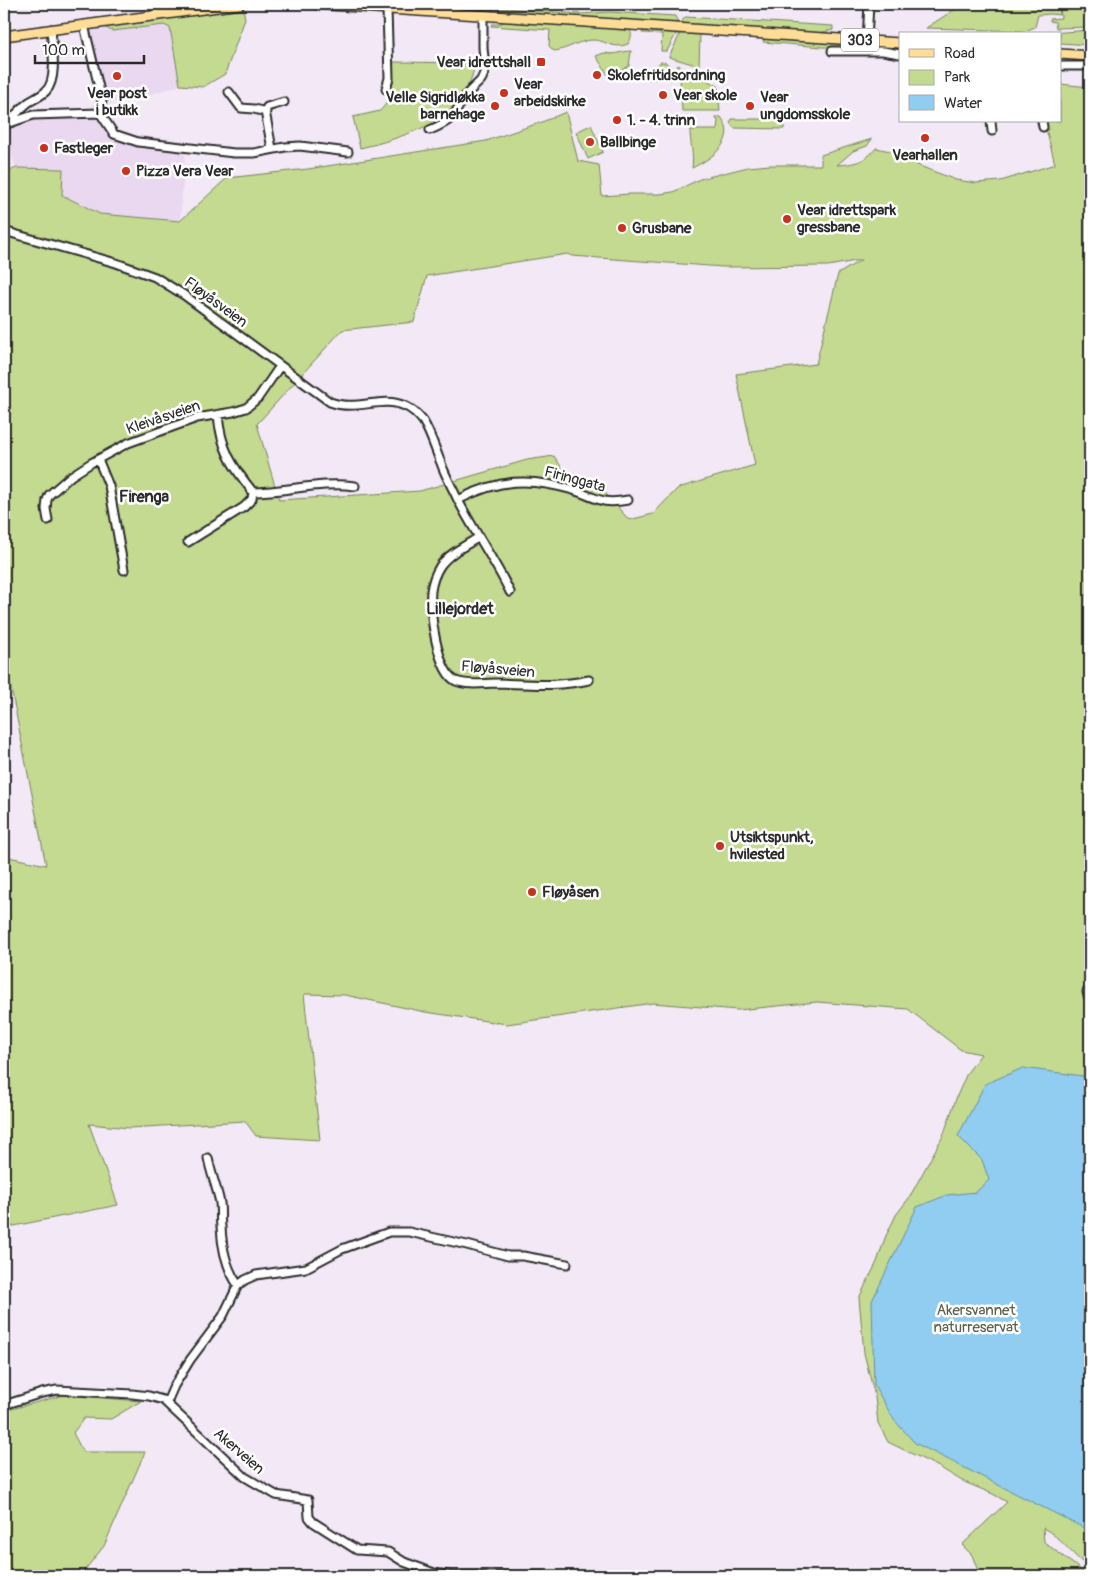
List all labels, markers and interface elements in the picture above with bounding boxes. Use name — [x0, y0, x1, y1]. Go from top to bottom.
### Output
road number: 303 — [841, 28, 879, 52]
scale bar — [35, 32, 144, 64]
legend — [899, 32, 1062, 122]
text: 100 m — [42, 41, 85, 60]
text: Road — [944, 44, 975, 63]
place label: Vear idrettshall — [437, 53, 531, 72]
marker: Vear idrettshall — [535, 56, 547, 68]
place label: Skolefritidsordning — [607, 66, 726, 85]
text: Park — [944, 68, 971, 87]
marker: Skolefritidsordning — [591, 69, 603, 81]
marker: Vear post i butikk — [111, 70, 123, 82]
place label: Vear arbeidskirke — [514, 75, 586, 111]
place label: Vear post i butikk — [87, 84, 148, 120]
place label: Vear skole — [673, 86, 738, 105]
marker: Vear arbeidskirke — [498, 87, 510, 99]
place label: Velle Sigridløkka barnehage — [385, 88, 486, 124]
place label: Vear ungdomsskole — [760, 88, 851, 124]
marker: Vear skole — [657, 89, 669, 101]
text: Water — [944, 94, 983, 113]
marker: Velle Sigridløkka barnehage — [489, 100, 501, 112]
marker: Vear ungdomsskole — [744, 100, 756, 112]
place label: 1. - 4. trinn — [627, 111, 696, 130]
marker: 1. - 4. trinn — [611, 114, 623, 126]
marker: Vearhallen — [919, 132, 931, 144]
place label: Ballbinge — [600, 133, 657, 152]
marker: Ballbinge — [584, 136, 596, 148]
place label: Fastleger — [54, 139, 114, 158]
marker: Fastleger — [38, 142, 50, 154]
place label: Vearhallen — [892, 146, 958, 165]
place label: Pizza Vera Vear — [136, 162, 234, 181]
marker: Pizza Vera Vear — [120, 165, 132, 177]
place label: Vear idrettspark gressbane — [797, 201, 897, 237]
marker: Vear idrettspark gressbane — [781, 213, 793, 225]
place label: Grusbane — [632, 219, 692, 238]
marker: Grusbane — [616, 222, 628, 234]
street label: Fløyåsveien — [180, 273, 251, 332]
street label: Kleivåsveien — [124, 396, 203, 439]
street label: Firinggata — [542, 462, 608, 497]
district label: Firenga — [119, 487, 170, 507]
district label: Lillejordet — [426, 599, 494, 619]
street label: Fløyåsveien — [460, 657, 536, 682]
place label: Utsiktspunkt, hvilested — [730, 828, 814, 864]
marker: Utsiktspunkt, hvilested — [714, 840, 726, 852]
place label: Fløyåsen — [542, 883, 600, 902]
marker: Fløyåsen — [526, 886, 538, 898]
park label: Akersvannet naturreservat — [933, 1301, 1020, 1337]
street label: Akerveien — [209, 1424, 268, 1479]

